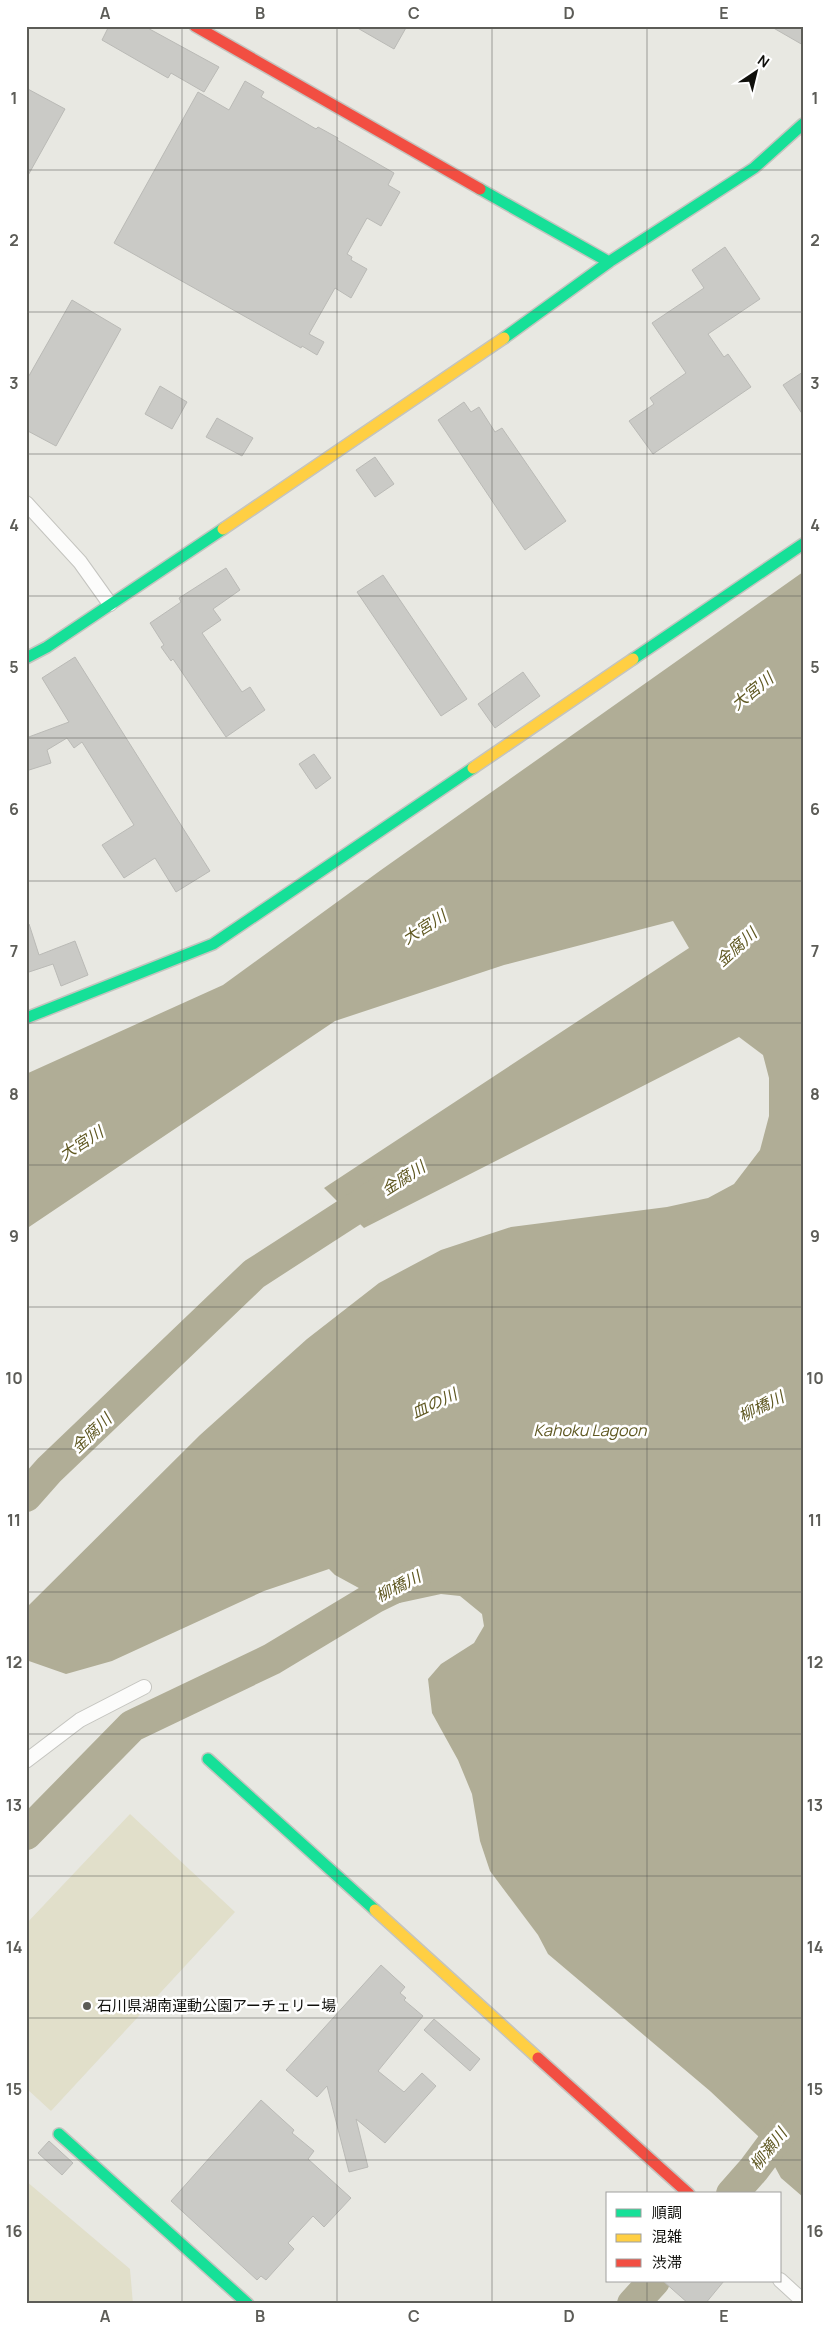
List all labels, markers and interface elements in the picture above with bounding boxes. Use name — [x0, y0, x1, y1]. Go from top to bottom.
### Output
text: A — [100, 2, 111, 24]
text: B — [255, 2, 265, 24]
text: C — [408, 2, 420, 24]
text: D — [563, 2, 575, 24]
text: E — [719, 2, 729, 24]
north arrow — [732, 48, 782, 98]
text: N — [754, 50, 773, 72]
text: 1 — [10, 87, 18, 109]
text: 1 — [811, 87, 819, 109]
text: 2 — [9, 229, 19, 251]
text: 2 — [810, 229, 820, 251]
text: 3 — [9, 372, 19, 394]
text: 3 — [810, 372, 820, 394]
text: 4 — [9, 514, 19, 536]
text: 4 — [810, 514, 820, 536]
text: 5 — [9, 656, 19, 678]
text: 5 — [810, 656, 820, 678]
water label: 大宮川 — [726, 666, 779, 715]
text: 6 — [9, 798, 19, 820]
text: 6 — [810, 798, 820, 820]
water label: 大宮川 — [398, 904, 452, 949]
water label: 金腐川 — [711, 921, 763, 971]
text: 7 — [10, 940, 18, 962]
text: 7 — [811, 940, 819, 962]
text: 8 — [9, 1083, 19, 1105]
text: 8 — [810, 1083, 820, 1105]
water label: 大宮川 — [55, 1120, 109, 1165]
water label: 金腐川 — [377, 1155, 431, 1200]
text: 9 — [9, 1225, 19, 1247]
text: 9 — [810, 1225, 820, 1247]
text: 10 — [5, 1367, 23, 1389]
text: 10 — [806, 1367, 824, 1389]
water label: 血の川 — [408, 1382, 462, 1423]
water label: 柳橋川 — [735, 1385, 789, 1426]
water label: 金腐川 — [66, 1407, 117, 1458]
water label: Kahoku Lagoon — [534, 1419, 647, 1441]
text: 11 — [7, 1509, 21, 1531]
text: 11 — [808, 1509, 822, 1531]
water label: 柳橋川 — [372, 1564, 426, 1607]
text: 12 — [6, 1651, 22, 1673]
text: 12 — [807, 1651, 823, 1673]
text: 13 — [6, 1794, 22, 1816]
text: 13 — [807, 1794, 823, 1816]
text: 14 — [6, 1936, 22, 1958]
text: 14 — [807, 1936, 823, 1958]
place label: 石川県湖南運動公園アーチェリー場 — [97, 1995, 336, 2016]
marker: 石川県湖南運動公園アーチェリー場 — [81, 2000, 93, 2012]
text: 15 — [6, 2078, 22, 2100]
text: 15 — [807, 2078, 823, 2100]
water label: 柳瀬川 — [745, 2122, 793, 2175]
legend — [606, 2192, 782, 2282]
text: 順調 — [652, 2202, 682, 2223]
text: 16 — [6, 2220, 23, 2242]
text: 16 — [807, 2220, 824, 2242]
text: 混雑 — [652, 2226, 682, 2247]
text: 渋滞 — [652, 2252, 682, 2273]
text: A — [100, 2305, 111, 2327]
text: B — [255, 2305, 265, 2327]
text: C — [408, 2305, 420, 2327]
text: D — [563, 2305, 575, 2327]
text: E — [719, 2305, 729, 2327]

